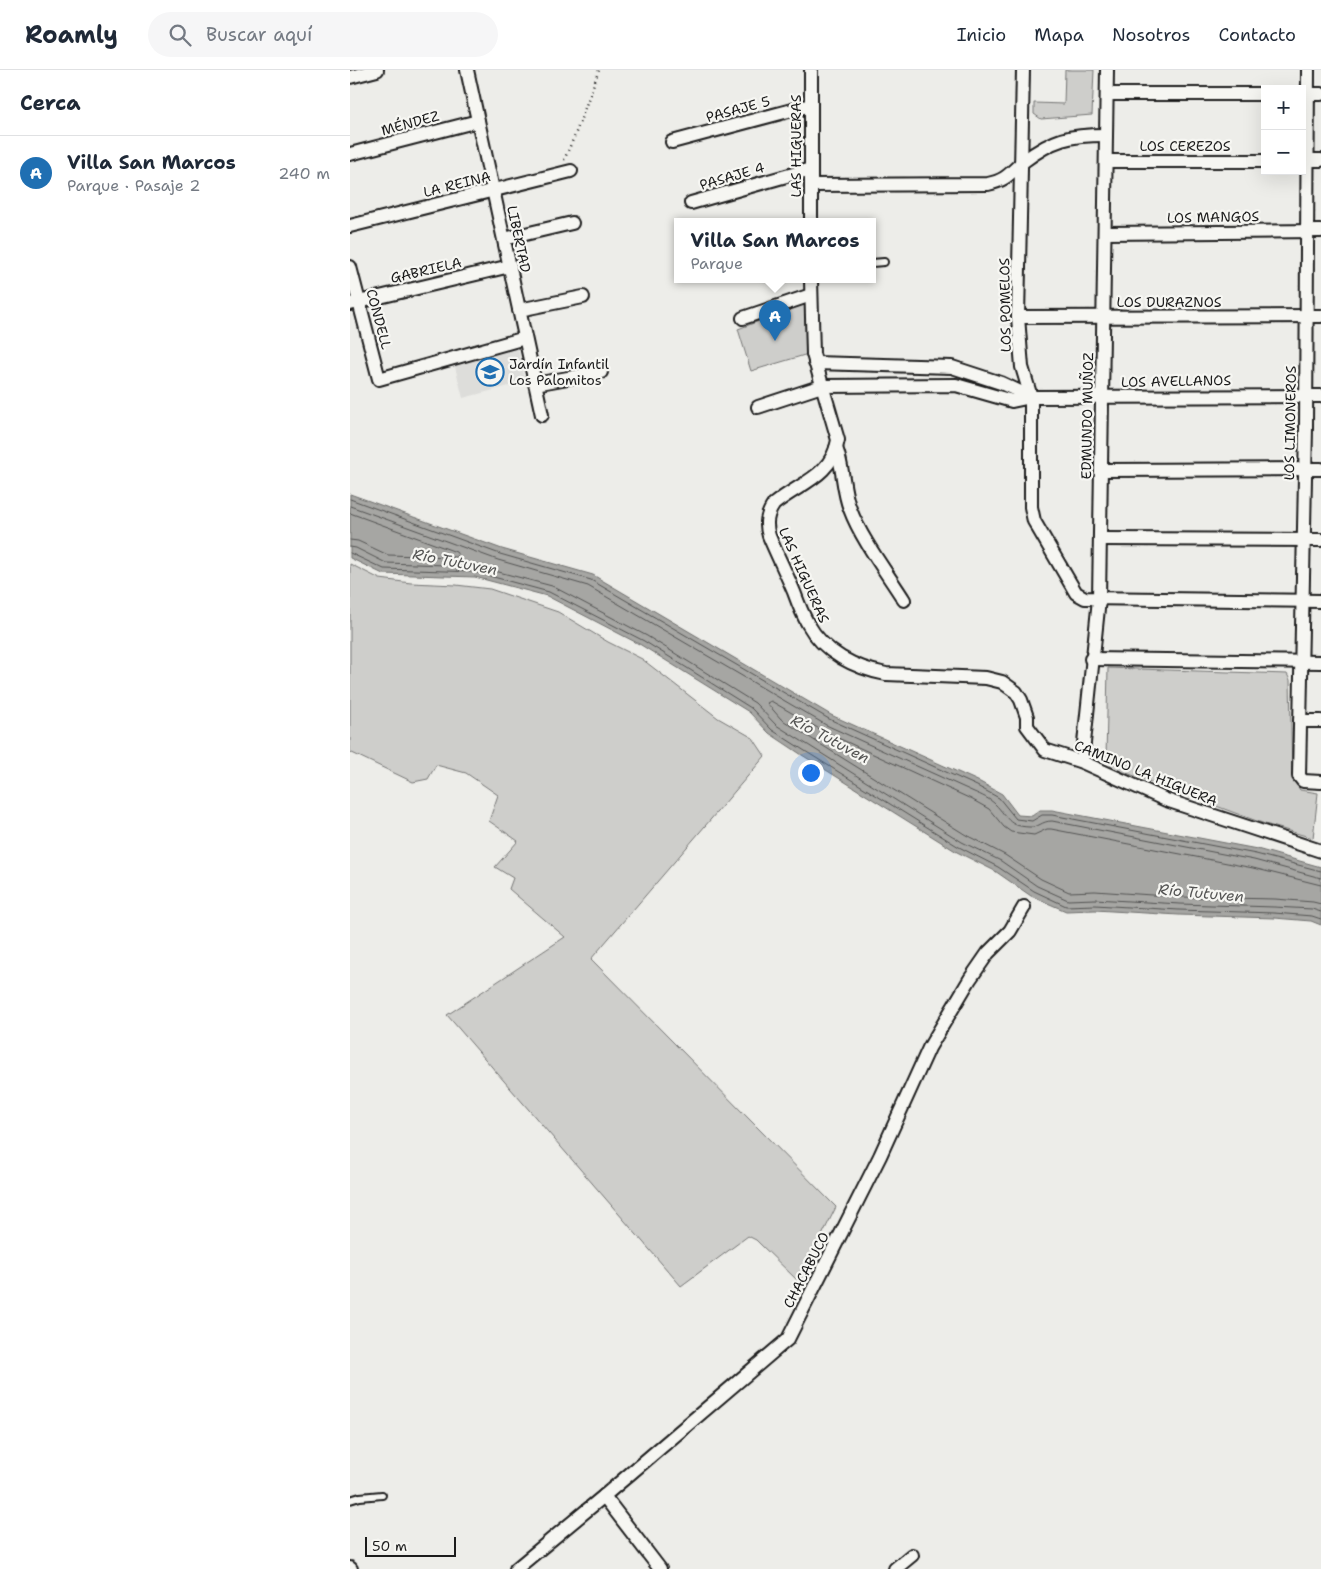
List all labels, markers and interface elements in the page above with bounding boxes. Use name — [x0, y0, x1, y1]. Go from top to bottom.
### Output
search box — [148, 12, 498, 57]
text: Roamly — [25, 19, 118, 51]
icon: search — [166, 21, 194, 49]
text: Buscar aquí — [206, 22, 312, 47]
text: Inicio — [957, 23, 1006, 47]
text: Mapa — [1034, 23, 1084, 47]
text: Nosotros — [1112, 23, 1190, 47]
text: Contacto — [1218, 23, 1296, 47]
map controls — [1261, 85, 1306, 175]
button: + — [1261, 85, 1306, 130]
text: Cerca — [20, 89, 81, 117]
street label: PASAJE 5 — [704, 92, 772, 126]
street label: LAS HIGUERAS — [787, 94, 805, 198]
street label: MÉNDEZ — [379, 107, 441, 139]
button: − — [1261, 130, 1306, 175]
street label: LOS CEREZOS — [1140, 137, 1231, 155]
text: Villa San Marcos — [67, 150, 236, 175]
street label: PASAJE 4 — [697, 158, 767, 194]
text: A — [30, 163, 42, 184]
text: 240 m — [278, 163, 330, 184]
street label: LA REINA — [421, 167, 493, 201]
text: Parque · Pasaje 2 — [67, 175, 201, 196]
street label: LIBERTAD — [503, 204, 535, 274]
street label: LOS MANGOS — [1167, 207, 1260, 227]
popup — [674, 218, 876, 283]
text: Villa San Marcos — [691, 228, 859, 253]
street label: GABRIELA — [389, 253, 463, 287]
text: Parque — [691, 253, 743, 274]
street label: LOS POMELOS — [995, 257, 1015, 352]
street label: CONDELL — [362, 287, 396, 351]
street label: LOS DURAZNOS — [1116, 293, 1222, 311]
pin: A — [759, 300, 791, 341]
street label: EDMUNDO MUÑOZ — [1076, 352, 1097, 480]
place label: Jardín Infantil Los Palomitos — [509, 355, 610, 389]
school or university icon: Jardín Infantil Los Palomitos — [475, 357, 505, 387]
street label: LOS LIMONEROS — [1280, 365, 1300, 481]
street label: LOS AVELLANOS — [1121, 371, 1231, 391]
street label: LAS HIGUERAS — [775, 524, 833, 626]
water label: Río Tutuven — [411, 544, 499, 580]
water label: Río Tutuven — [787, 710, 873, 768]
street label: CAMINO LA HIGUERA — [1072, 736, 1220, 810]
your location — [798, 760, 824, 786]
water label: Río Tutuven — [1157, 879, 1245, 907]
street label: CHACABUCO — [779, 1229, 833, 1311]
scale bar — [365, 1534, 456, 1557]
text: 50 m — [372, 1537, 407, 1555]

